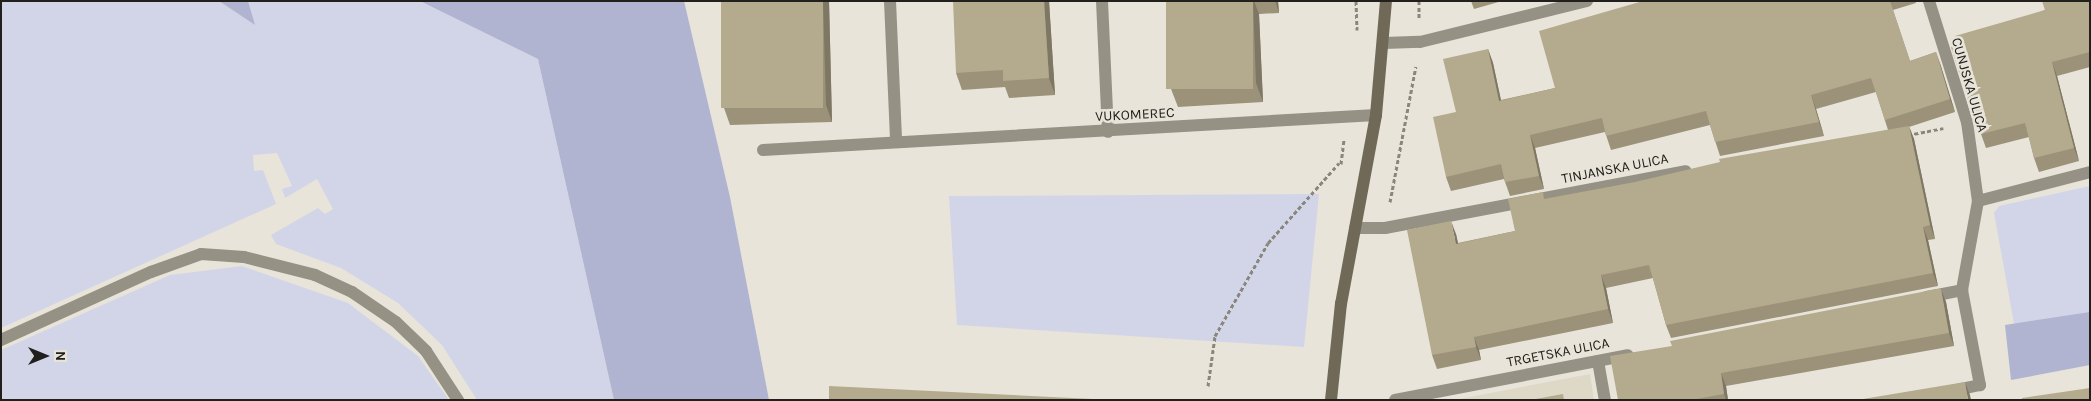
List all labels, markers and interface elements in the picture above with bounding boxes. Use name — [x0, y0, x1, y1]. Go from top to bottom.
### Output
street label: CUNJSKA ULICA — [1947, 36, 1991, 134]
street label: VUKOMEREC — [1095, 105, 1175, 125]
street label: TINJANSKA ULICA — [1560, 150, 1670, 188]
north arrow — [20, 331, 70, 381]
street label: TRGETSKA ULICA — [1505, 335, 1611, 371]
text: N — [52, 351, 69, 361]

